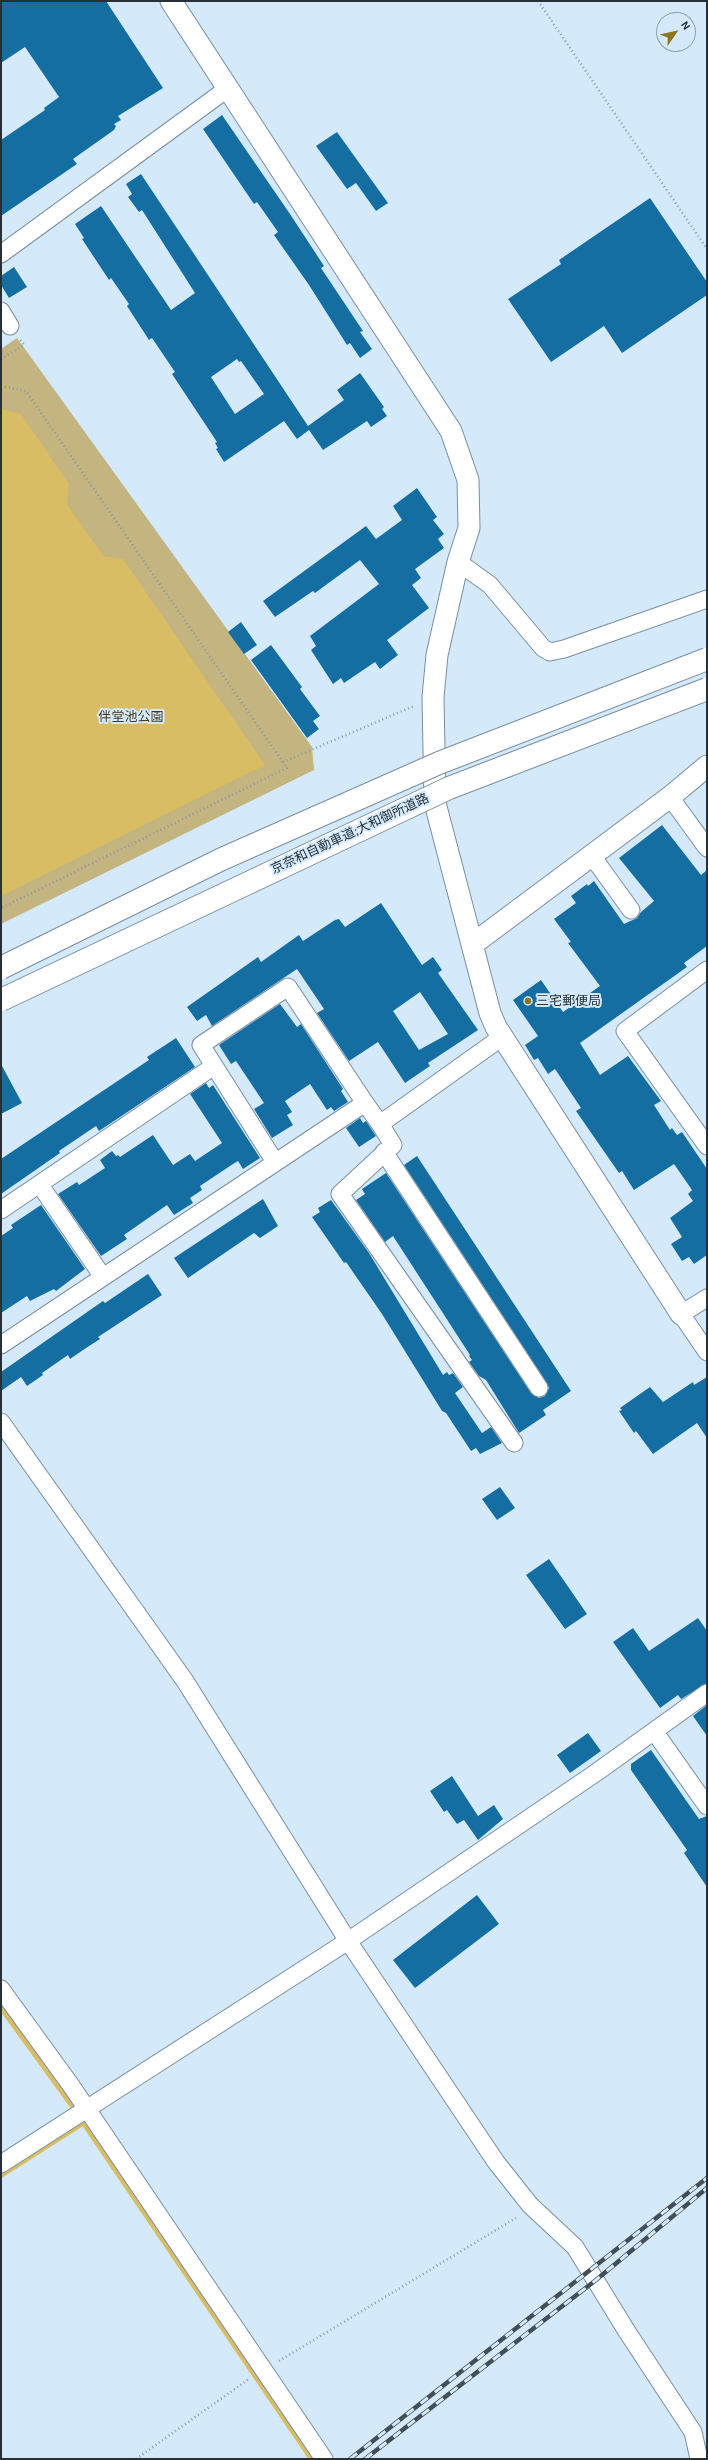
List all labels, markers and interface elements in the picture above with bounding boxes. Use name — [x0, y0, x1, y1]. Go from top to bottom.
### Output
north arrow — [656, 12, 696, 52]
text: N — [678, 19, 693, 32]
park label: 伴堂池公園 — [99, 709, 163, 725]
street label: 京奈和自動車道;大和御所道路 — [269, 791, 431, 877]
place label: 三宅郵便局 — [536, 993, 601, 1009]
marker: 三宅郵便局 — [523, 996, 533, 1006]

